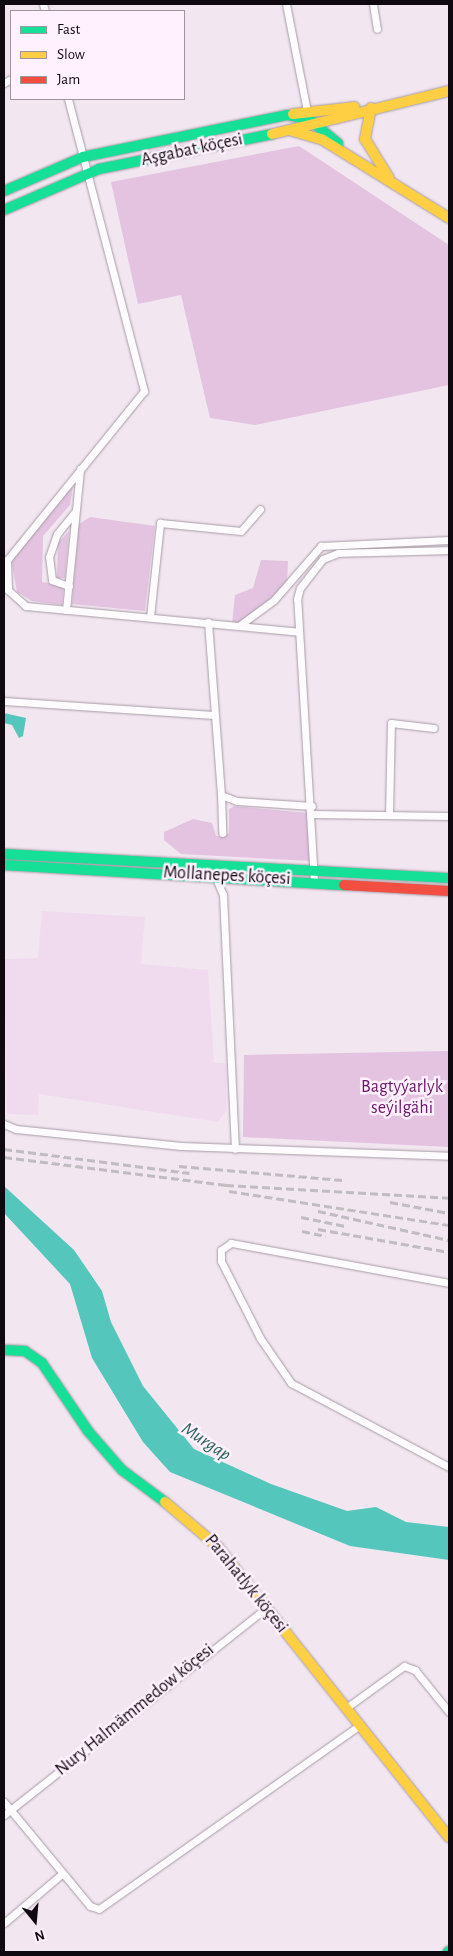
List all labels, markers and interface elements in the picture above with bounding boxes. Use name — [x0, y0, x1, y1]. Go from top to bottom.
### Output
legend — [10, 10, 185, 100]
text: Fast — [57, 22, 80, 37]
text: Slow — [57, 47, 85, 62]
text: Jam — [57, 72, 80, 87]
street label: Aşgabat köçesi — [139, 129, 245, 171]
street label: Mollanepes köçesi — [163, 862, 291, 890]
park label: Bagtyýarlyk seýilgähi — [361, 1077, 443, 1120]
water label: Murgap — [177, 1418, 235, 1466]
street label: Parahatlyk köçesi — [200, 1530, 292, 1638]
street label: Nury Halmämmedow köçesi — [51, 1639, 219, 1781]
north arrow — [10, 1896, 60, 1946]
text: N — [33, 1927, 46, 1943]

